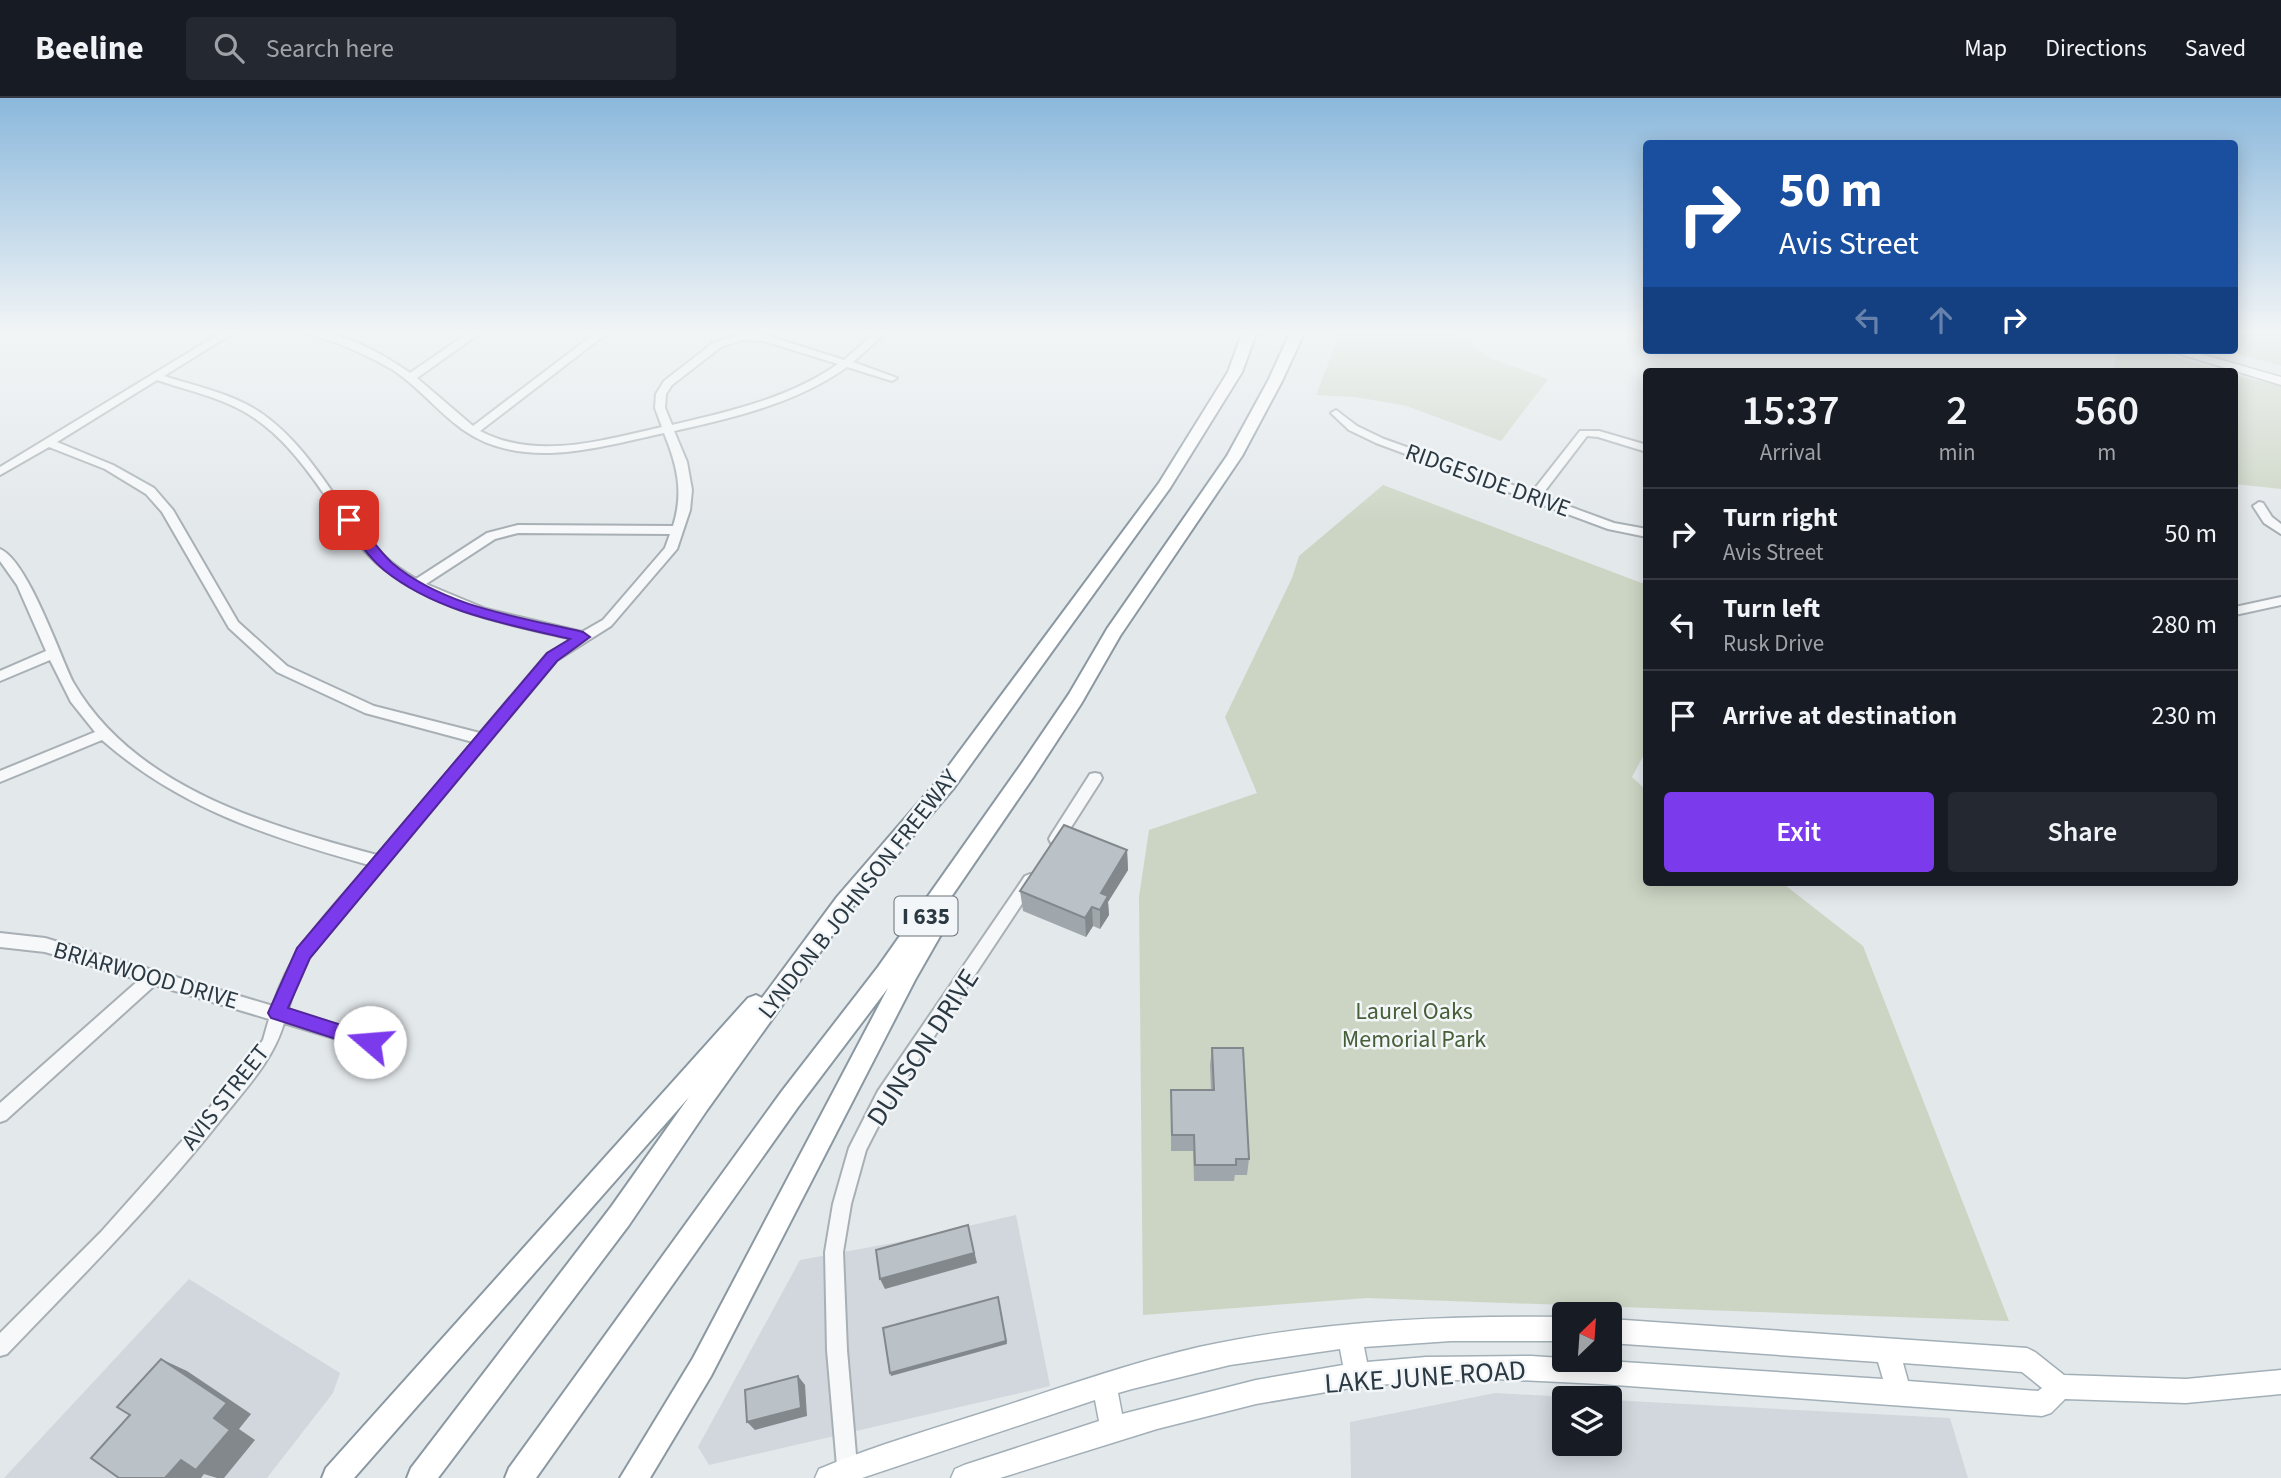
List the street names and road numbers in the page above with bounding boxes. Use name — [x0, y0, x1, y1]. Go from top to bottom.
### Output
street label: RIDGESIDE DRIVE — [1400, 434, 1575, 527]
street label: LYNDON B JOHNSON FREEWAY — [750, 762, 967, 1027]
road number: I 635 — [894, 896, 958, 936]
street label: BRIARWOOD DRIVE — [49, 932, 242, 1019]
street label: DUNSON DRIVE — [857, 961, 989, 1134]
street label: AVIS STREET — [173, 1037, 278, 1158]
street label: LAKE JUNE ROAD — [1323, 1350, 1527, 1404]

